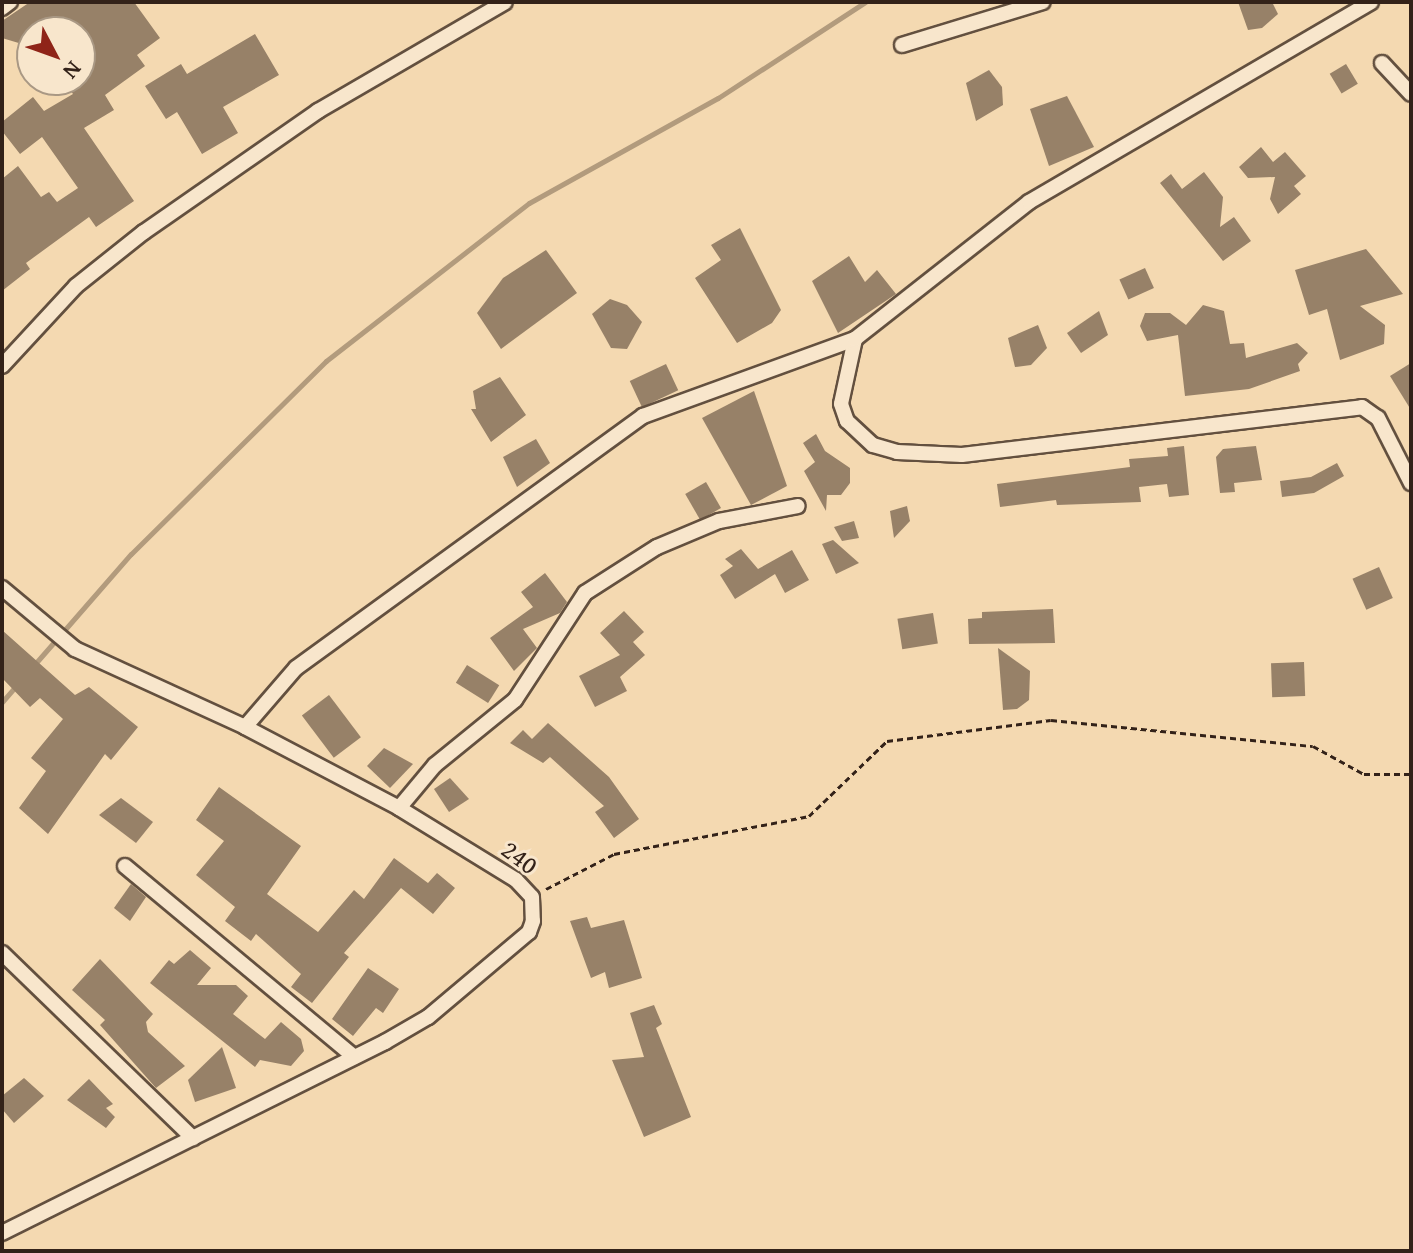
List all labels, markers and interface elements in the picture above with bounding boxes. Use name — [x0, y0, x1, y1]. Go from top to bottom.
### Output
north arrow — [16, 16, 96, 96]
text: N — [56, 54, 90, 86]
street label: 240 — [496, 833, 544, 881]

